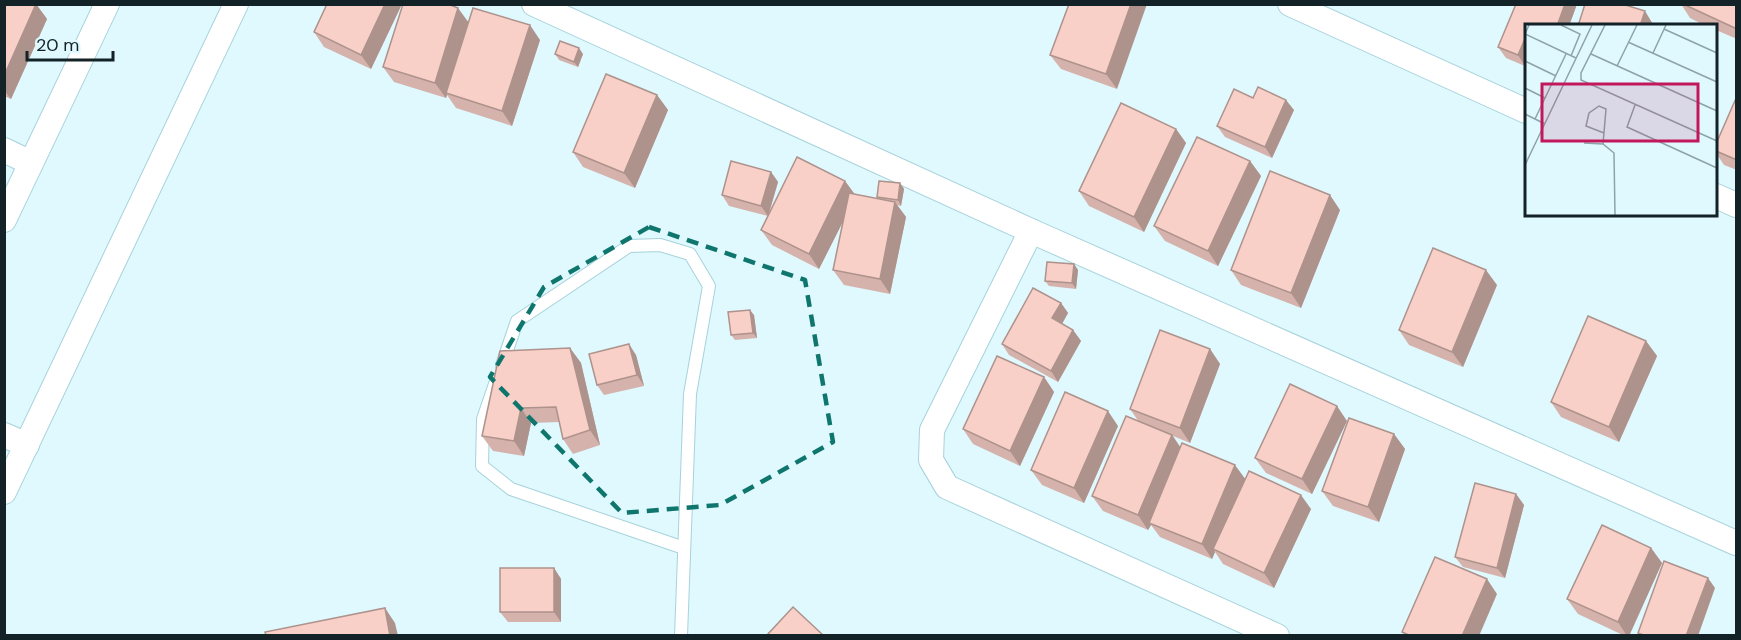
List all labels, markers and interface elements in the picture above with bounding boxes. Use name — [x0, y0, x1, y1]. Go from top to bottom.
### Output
scale bar — [27, 24, 112, 62]
inset map — [1525, 24, 1717, 216]
text: 20 m — [36, 33, 79, 57]

